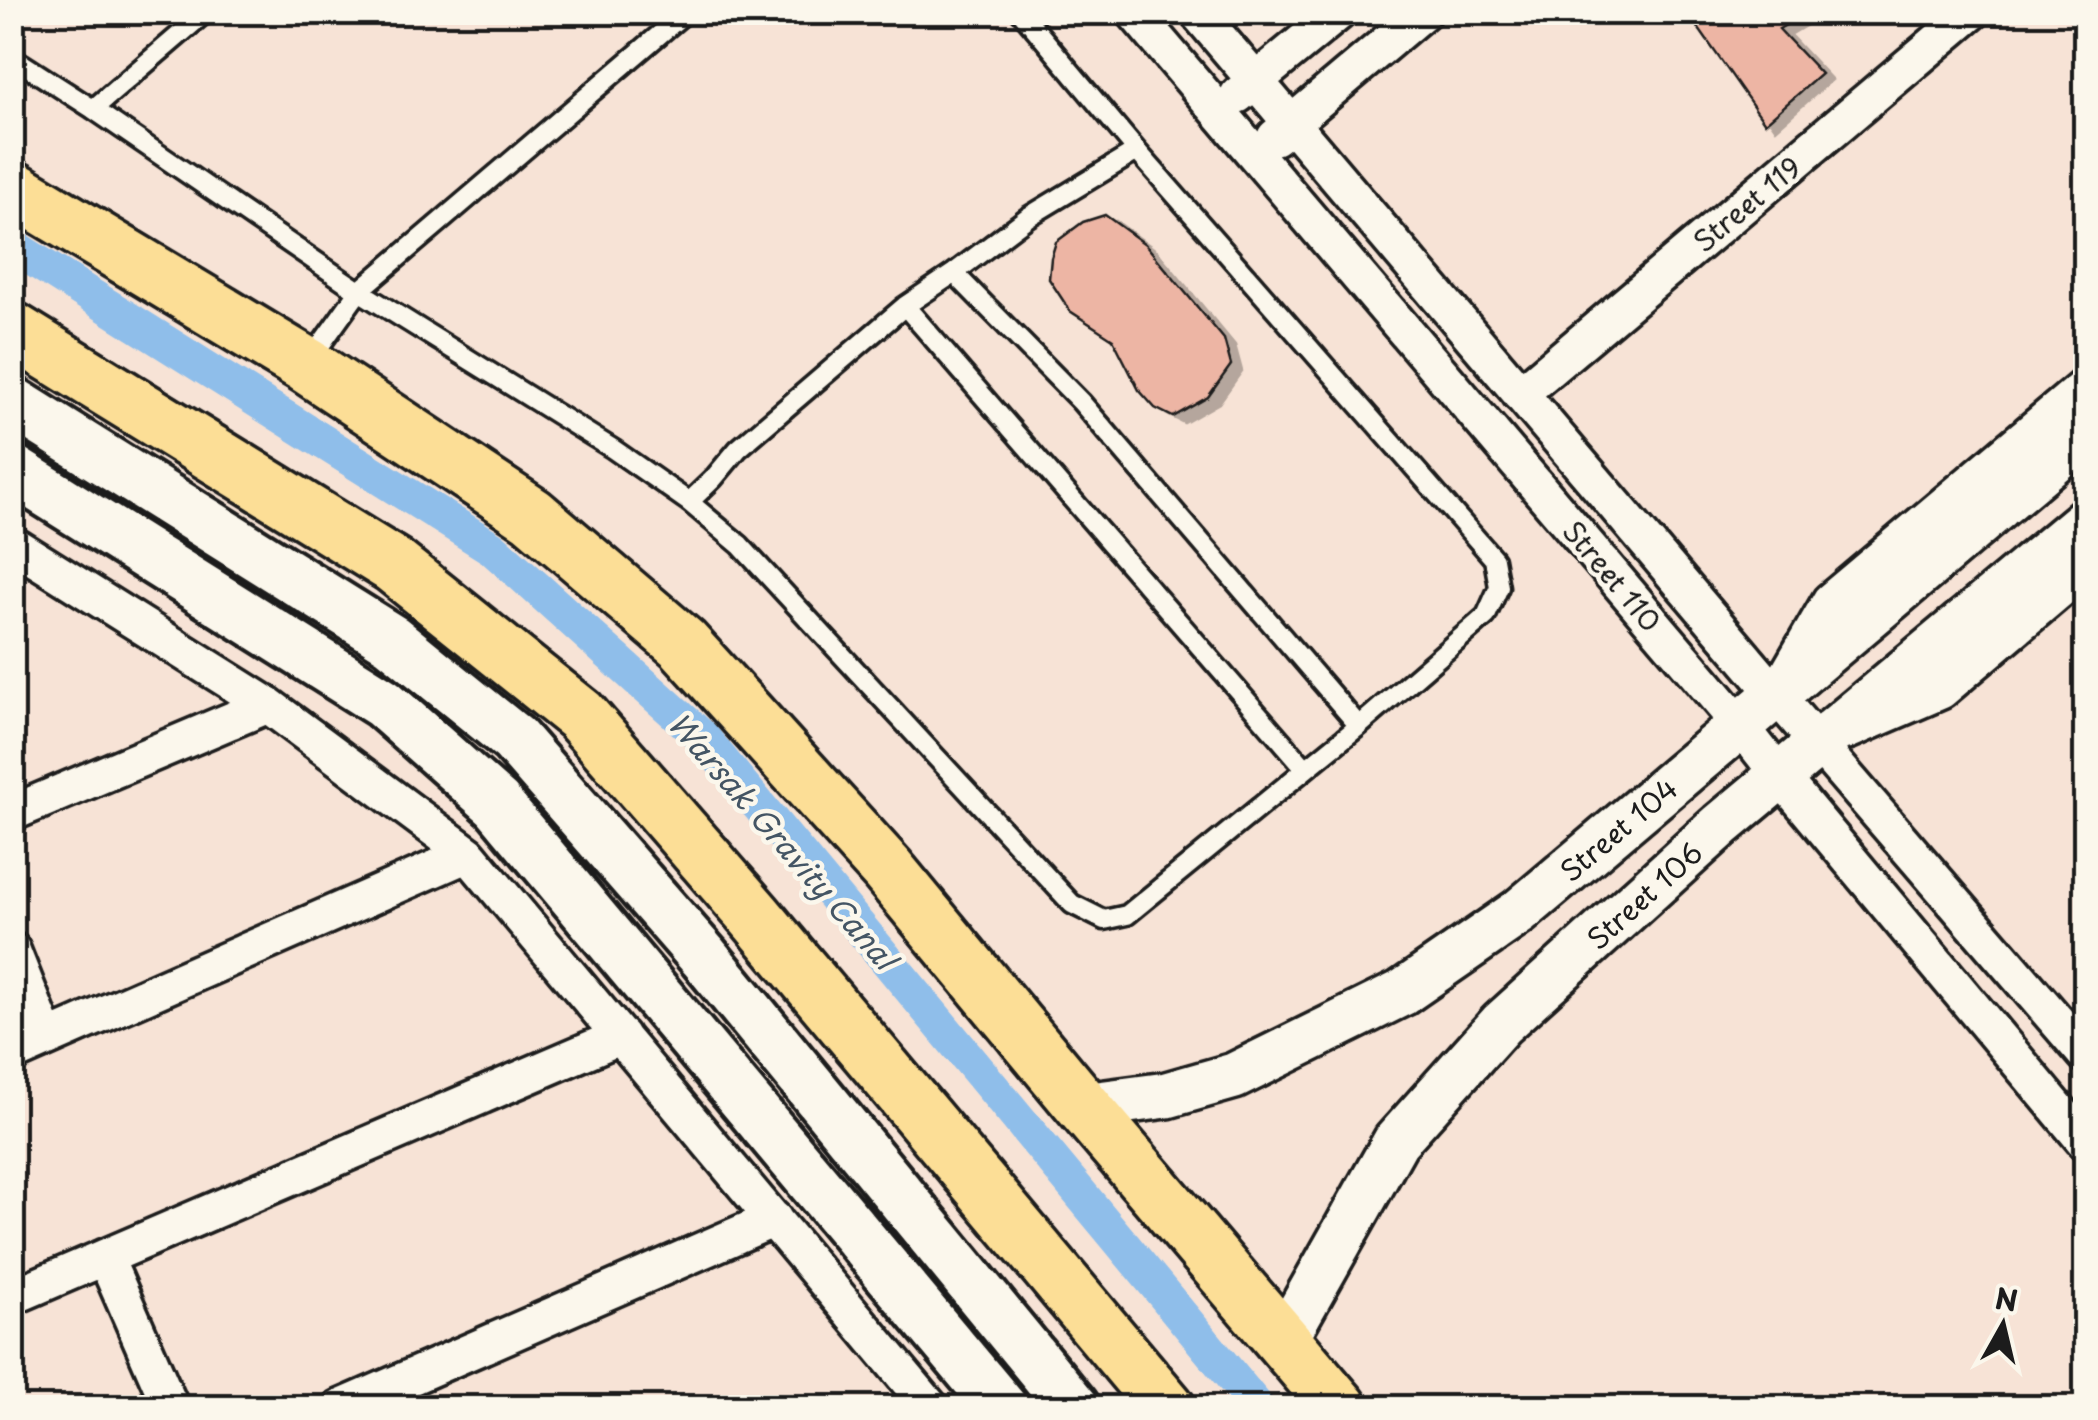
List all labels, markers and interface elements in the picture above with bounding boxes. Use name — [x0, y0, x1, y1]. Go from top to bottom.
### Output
street label: Street 119 — [1683, 145, 1809, 261]
street label: Street 110 — [1554, 510, 1672, 640]
water label: Warsak Gravity Canal — [658, 701, 911, 982]
street label: Street 104 — [1550, 767, 1686, 891]
street label: Street 106 — [1576, 831, 1712, 959]
north arrow — [1953, 1275, 2053, 1375]
text: N — [1993, 1276, 2021, 1322]

